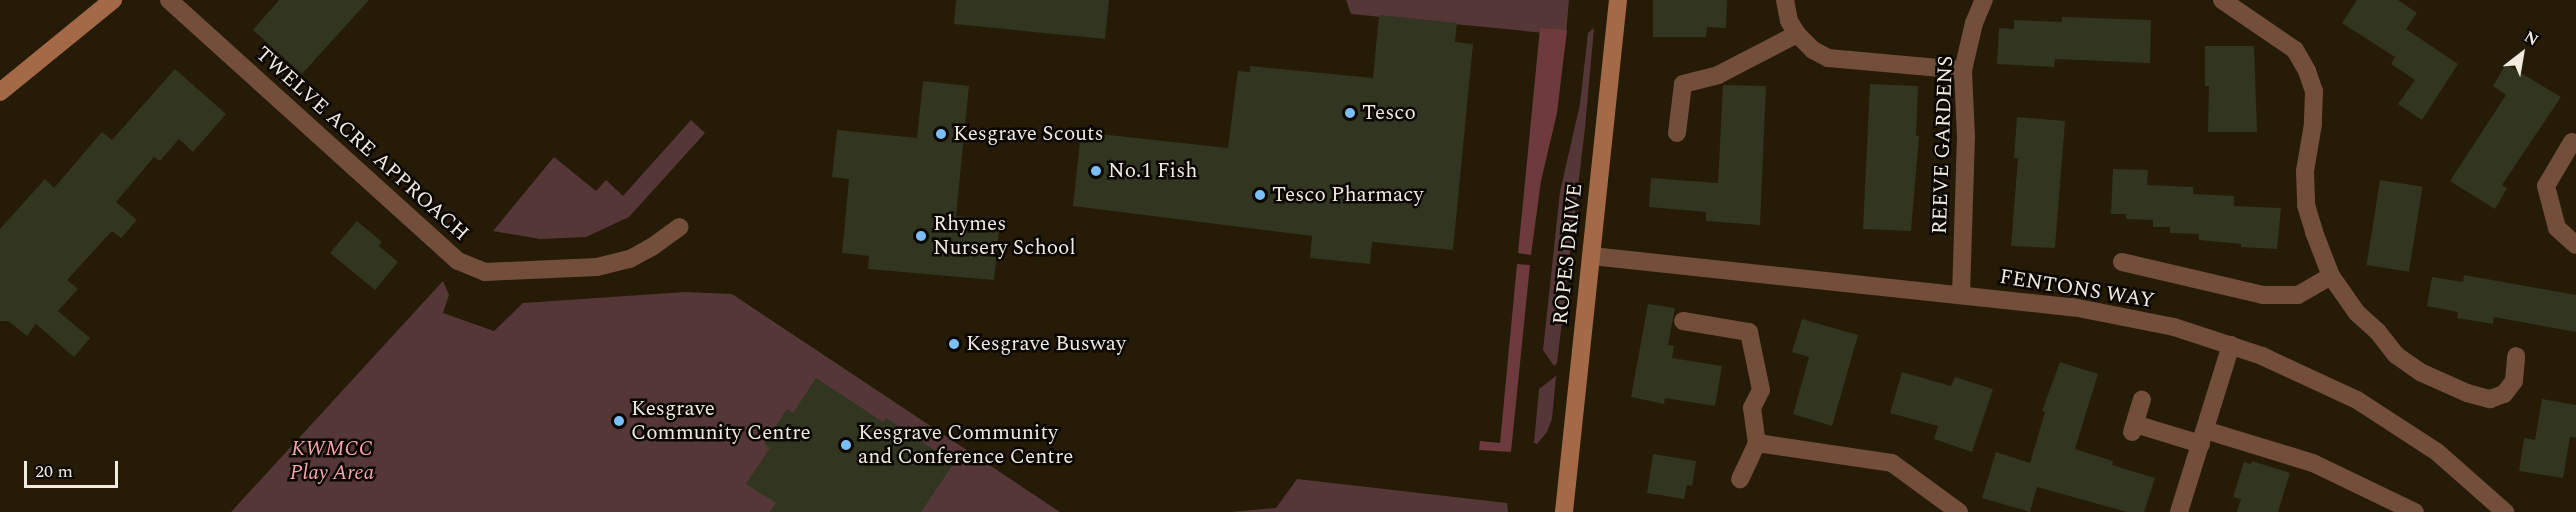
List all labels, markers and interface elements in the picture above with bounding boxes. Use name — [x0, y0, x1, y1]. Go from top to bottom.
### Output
north arrow — [2492, 24, 2552, 84]
text: N — [2519, 25, 2543, 52]
street label: TWELVE ACRE APPROACH — [250, 42, 474, 246]
street label: REEVE GARDENS — [1927, 55, 1959, 235]
place label: Tesco — [1362, 100, 1416, 126]
marker: Tesco — [1343, 106, 1357, 120]
place label: Kesgrave Scouts — [953, 121, 1104, 147]
marker: Kesgrave Scouts — [934, 127, 948, 141]
place label: No.1 Fish — [1108, 158, 1197, 184]
marker: No.1 Fish — [1089, 164, 1103, 178]
place label: Tesco Pharmacy — [1272, 182, 1423, 208]
street label: ROPES DRIVE — [1548, 182, 1588, 326]
marker: Tesco Pharmacy — [1253, 188, 1267, 202]
place label: Rhymes Nursery School — [933, 211, 1076, 261]
marker: Rhymes Nursery School — [914, 229, 928, 243]
street label: FENTONS WAY — [1998, 264, 2156, 314]
place label: Kesgrave Busway — [966, 331, 1126, 357]
marker: Kesgrave Busway — [947, 337, 961, 351]
place label: Kesgrave Community Centre — [631, 396, 811, 446]
marker: Kesgrave Community Centre — [612, 414, 626, 428]
place label: Kesgrave Community and Conference Centre — [858, 420, 1074, 470]
park label: KWMCC Play Area — [290, 436, 374, 486]
marker: Kesgrave Community and Conference Centre — [839, 438, 853, 452]
scale bar — [27, 449, 122, 487]
text: 20 m — [35, 458, 73, 485]

